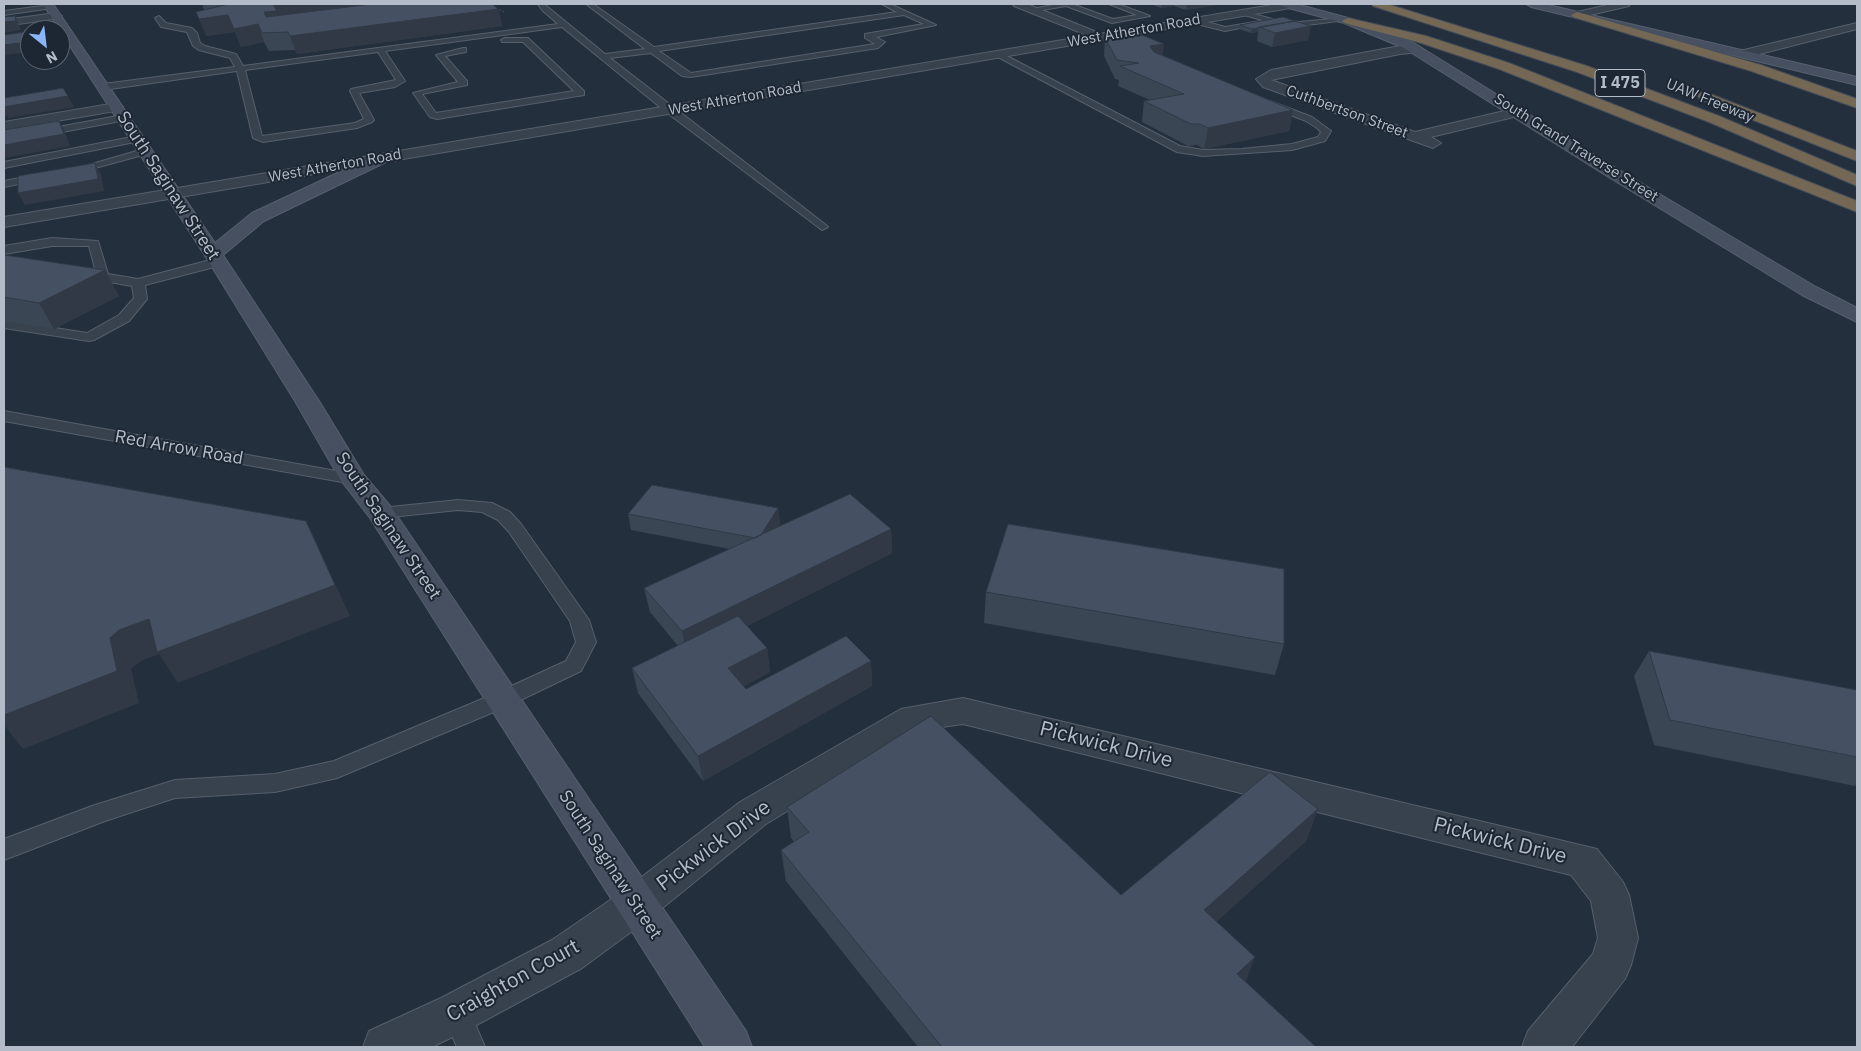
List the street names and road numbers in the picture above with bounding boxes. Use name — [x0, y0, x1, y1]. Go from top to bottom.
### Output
street label: West Atherton Road — [1066, 10, 1202, 52]
road number: I 475 — [1595, 70, 1645, 96]
street label: UAW Freeway — [1663, 75, 1757, 127]
street label: West Atherton Road — [667, 78, 803, 120]
street label: Cuthbertson Street — [1284, 82, 1410, 142]
street label: South Grand Traverse Street — [1491, 90, 1661, 206]
street label: South Saginaw Street — [112, 108, 224, 264]
street label: West Atherton Road — [267, 145, 403, 187]
street label: Red Arrow Road — [113, 426, 245, 470]
street label: South Saginaw Street — [331, 448, 445, 604]
street label: Pickwick Drive — [1037, 716, 1175, 774]
street label: South Saginaw Street — [554, 787, 666, 943]
street label: Pickwick Drive — [652, 795, 776, 897]
street label: Pickwick Drive — [1431, 812, 1569, 870]
street label: Craighton Court — [442, 934, 584, 1028]

